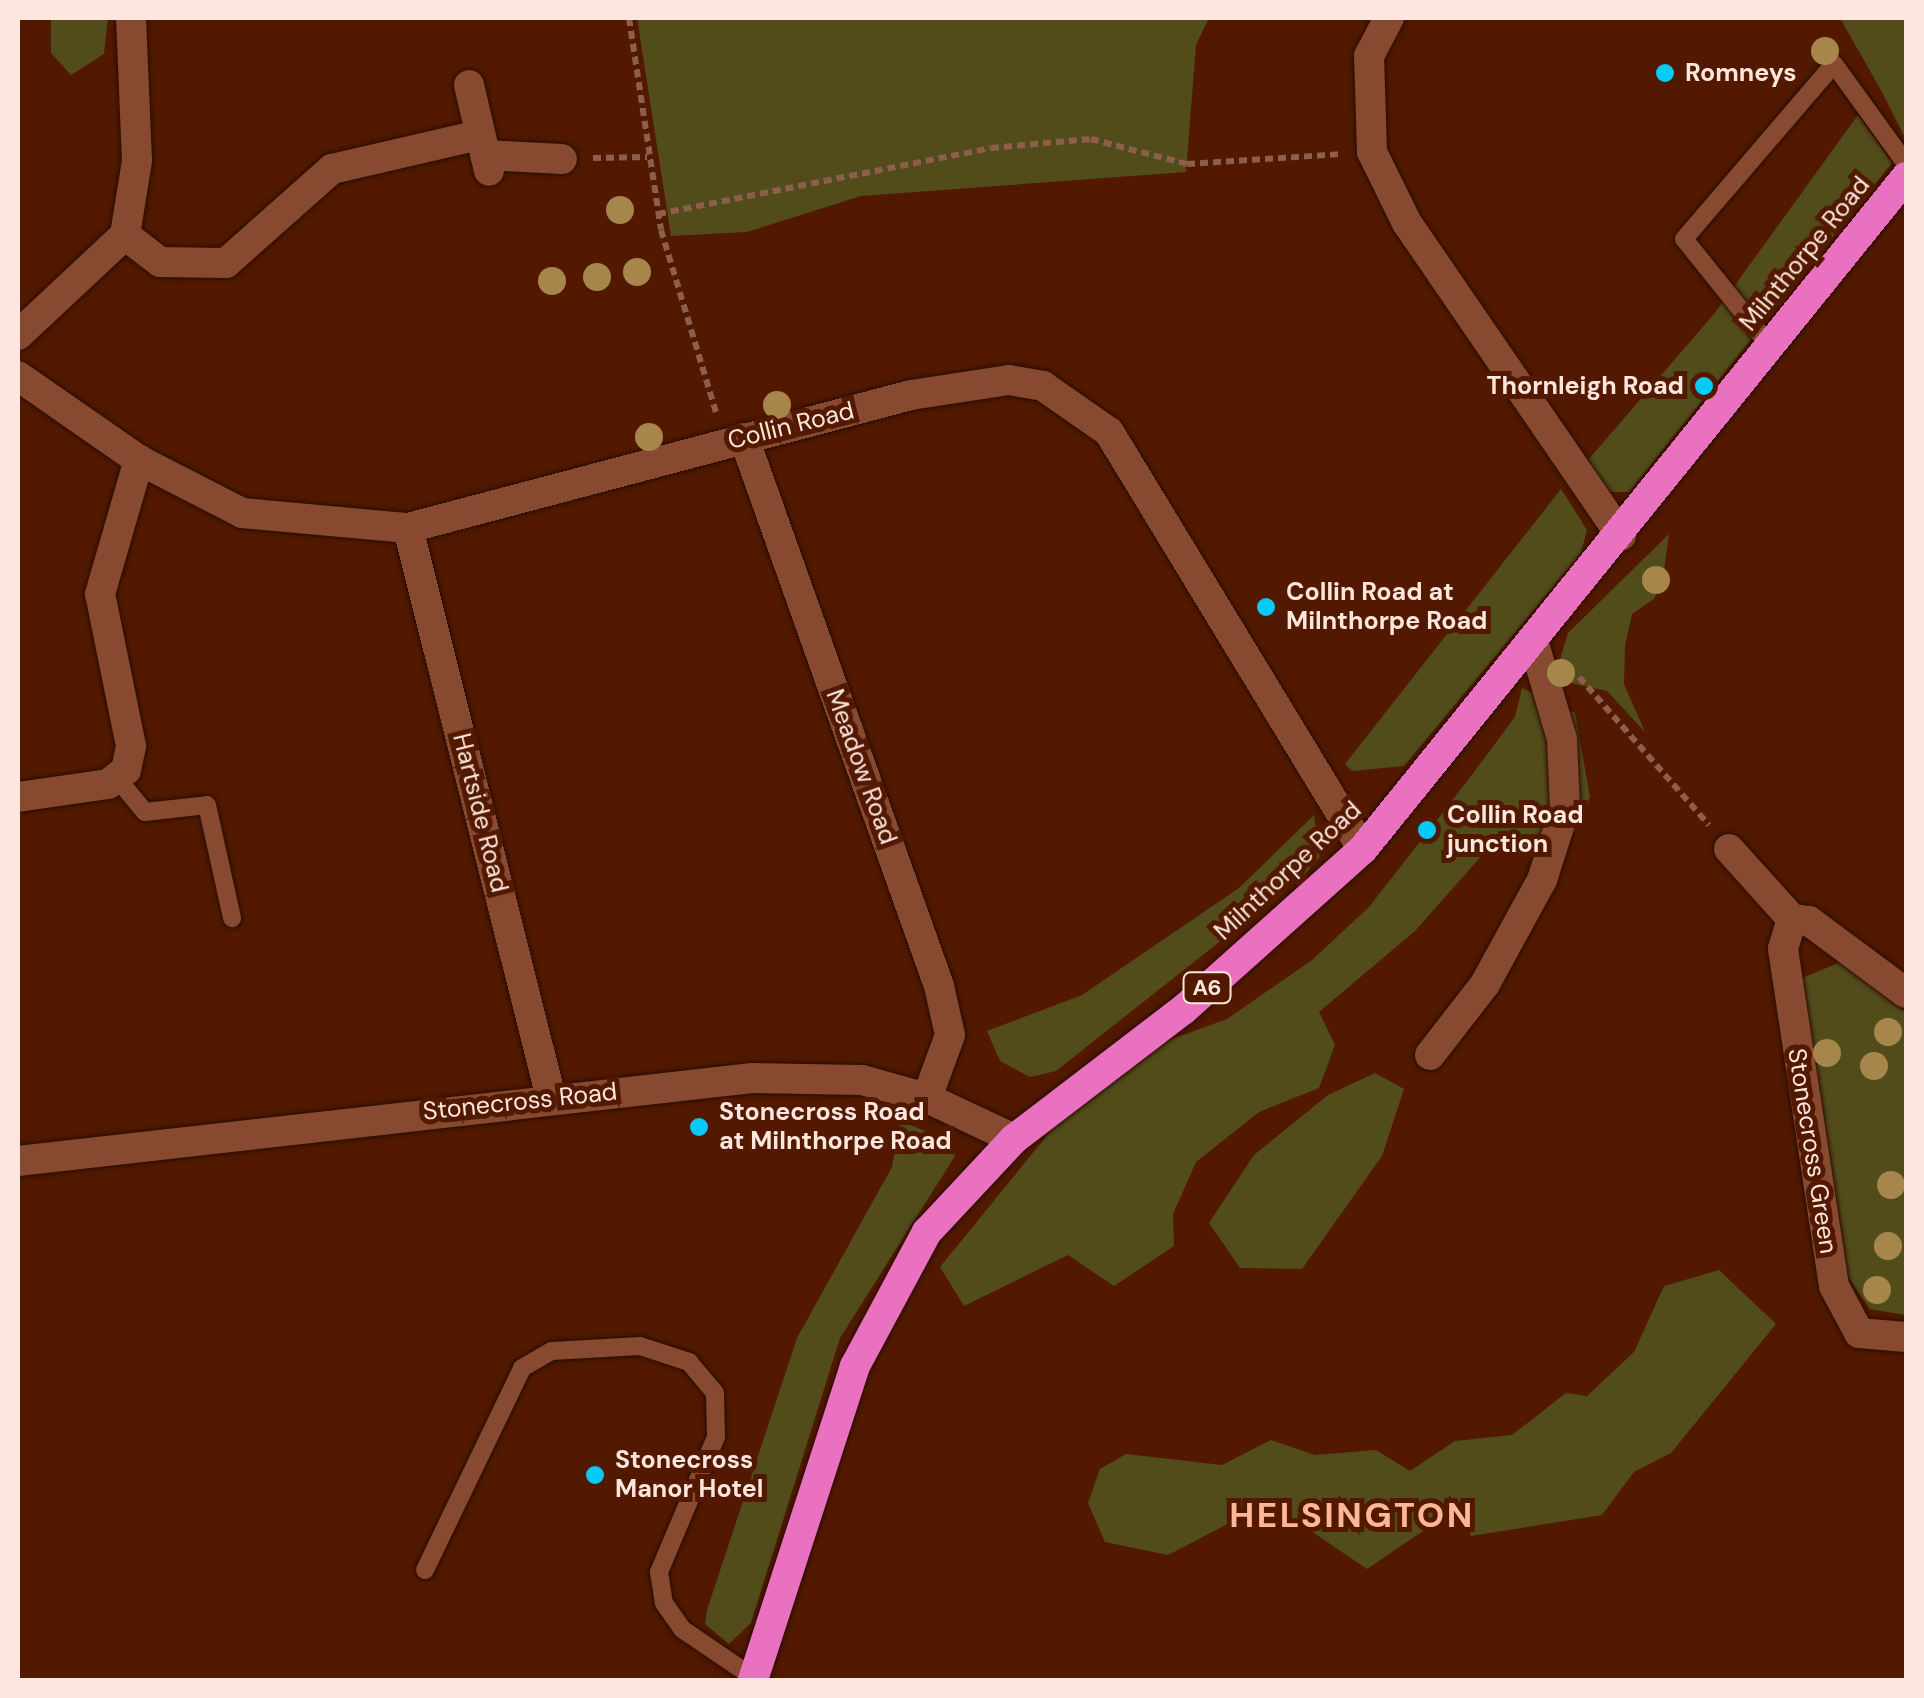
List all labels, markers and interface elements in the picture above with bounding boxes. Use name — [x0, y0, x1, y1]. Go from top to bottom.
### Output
place label: Romneys — [1685, 58, 1796, 88]
marker: Romneys — [1654, 62, 1676, 84]
street label: Milnthorpe Road — [1734, 171, 1876, 337]
place label: Thornleigh Road — [1487, 371, 1684, 401]
marker: Thornleigh Road — [1693, 375, 1715, 397]
street label: Collin Road — [725, 396, 857, 456]
place label: Collin Road at Milnthorpe Road — [1286, 578, 1487, 637]
marker: Collin Road at Milnthorpe Road — [1255, 596, 1277, 618]
street label: Meadow Road — [819, 685, 903, 849]
street label: Hartside Road — [446, 730, 514, 896]
street label: Milnthorpe Road — [1208, 795, 1368, 947]
place label: Collin Road junction — [1447, 801, 1583, 860]
marker: Collin Road junction — [1416, 819, 1438, 841]
road number: A6 — [1182, 971, 1232, 1005]
street label: Stonecross Green — [1781, 1046, 1843, 1256]
street label: Stonecross Road — [421, 1077, 619, 1127]
place label: Stonecross Road at Milnthorpe Road — [719, 1098, 952, 1157]
marker: Stonecross Road at Milnthorpe Road — [688, 1116, 710, 1138]
place label: Stonecross Manor Hotel — [615, 1446, 763, 1505]
marker: Stonecross Manor Hotel — [584, 1464, 606, 1486]
district label: HELSINGTON — [1229, 1494, 1475, 1536]

